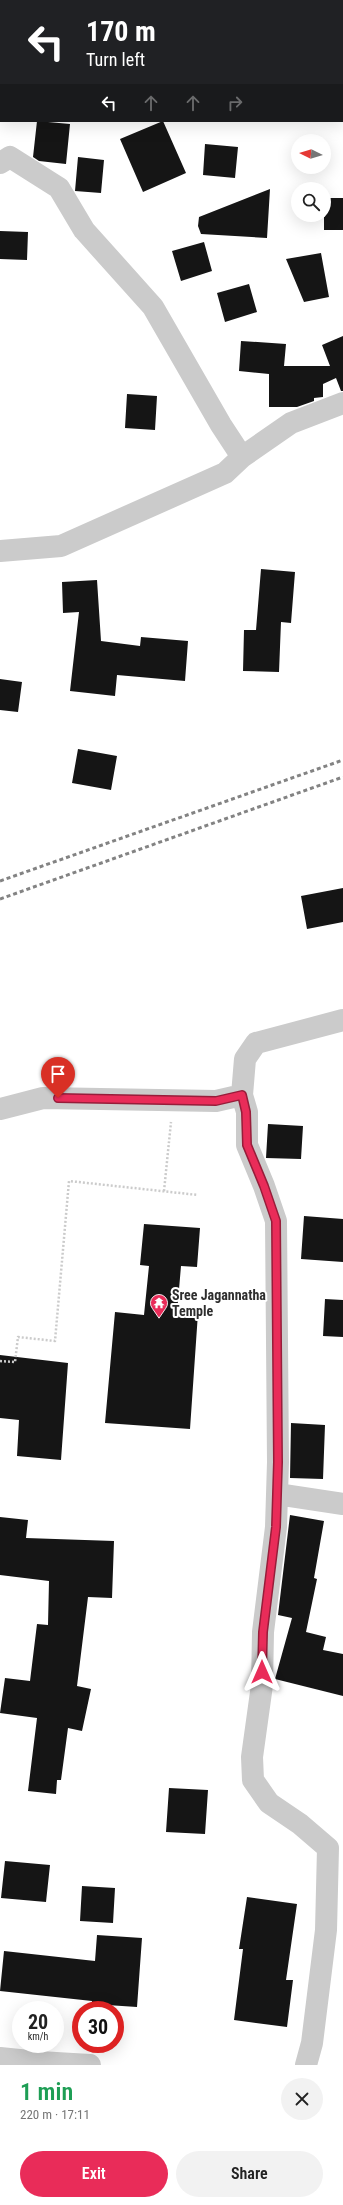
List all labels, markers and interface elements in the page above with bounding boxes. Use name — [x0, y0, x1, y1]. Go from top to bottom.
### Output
text: 170 m — [86, 15, 156, 48]
icon: left — [20, 16, 72, 68]
text: Turn left — [86, 49, 145, 70]
icon: left — [98, 92, 120, 114]
icon: ahead — [140, 92, 162, 114]
icon: ahead — [182, 92, 204, 114]
icon: right — [224, 92, 246, 114]
north arrow — [291, 134, 331, 174]
map controls — [291, 134, 331, 222]
button: search — [291, 182, 331, 222]
pin — [41, 1057, 75, 1098]
icon: arrive — [47, 1063, 69, 1085]
place label: Sree Jagannatha Temple — [172, 1287, 266, 1319]
temple icon: Sree Jagannatha Temple — [149, 1293, 169, 1318]
position arrow — [241, 1651, 283, 1693]
speed limit sign: 30 — [72, 2001, 124, 2053]
text: 20 — [28, 2010, 48, 2034]
text: km/h — [28, 2031, 48, 2042]
text: 1 min — [20, 2078, 73, 2106]
button: close — [281, 2078, 323, 2120]
text: 220 m · 17:11 — [20, 2107, 90, 2122]
button: Exit — [20, 2151, 168, 2197]
button: Share — [176, 2151, 323, 2197]

